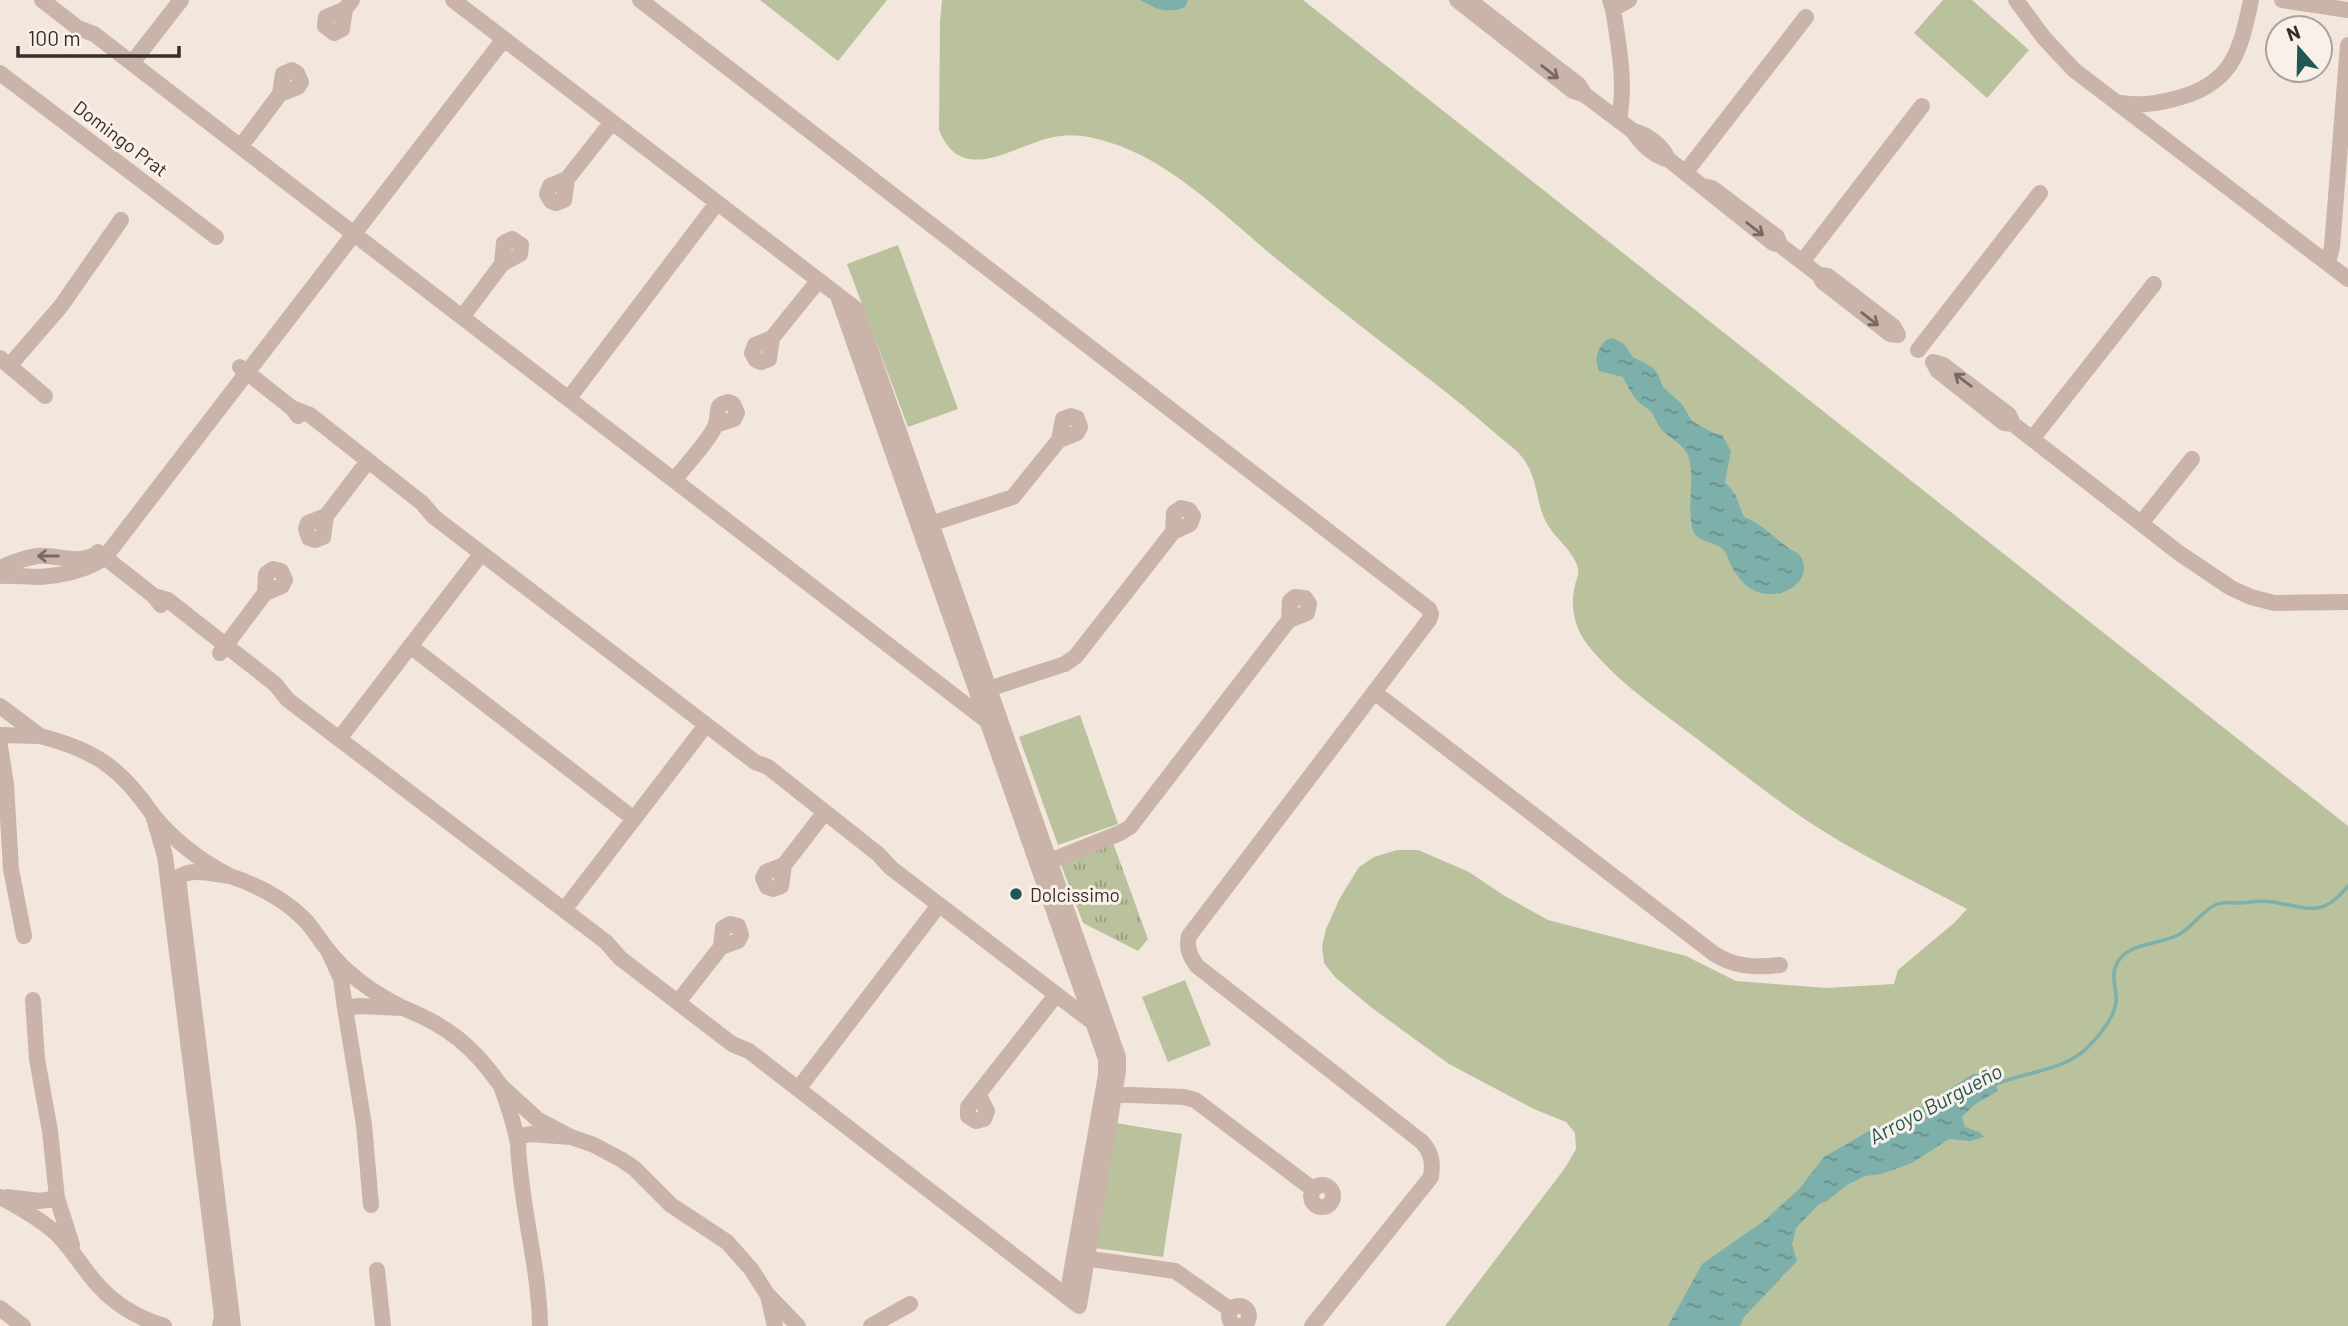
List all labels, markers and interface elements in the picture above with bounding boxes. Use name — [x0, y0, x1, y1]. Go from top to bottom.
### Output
scale bar — [18, 14, 178, 58]
north arrow — [2264, 14, 2334, 84]
text: N — [2283, 20, 2303, 46]
text: 100 m — [28, 25, 81, 50]
one-way arrow — [1540, 65, 1558, 80]
street label: Domingo Prat — [69, 95, 173, 181]
one-way arrow — [1745, 222, 1764, 237]
one-way arrow — [1861, 311, 1879, 326]
one-way arrow — [1953, 373, 1972, 388]
one-way arrow — [37, 549, 60, 563]
place label: Dolcissimo — [1030, 883, 1120, 906]
marker: Dolcissimo — [1008, 886, 1024, 902]
water label: Arroyo Burgueño — [1864, 1057, 2006, 1149]

